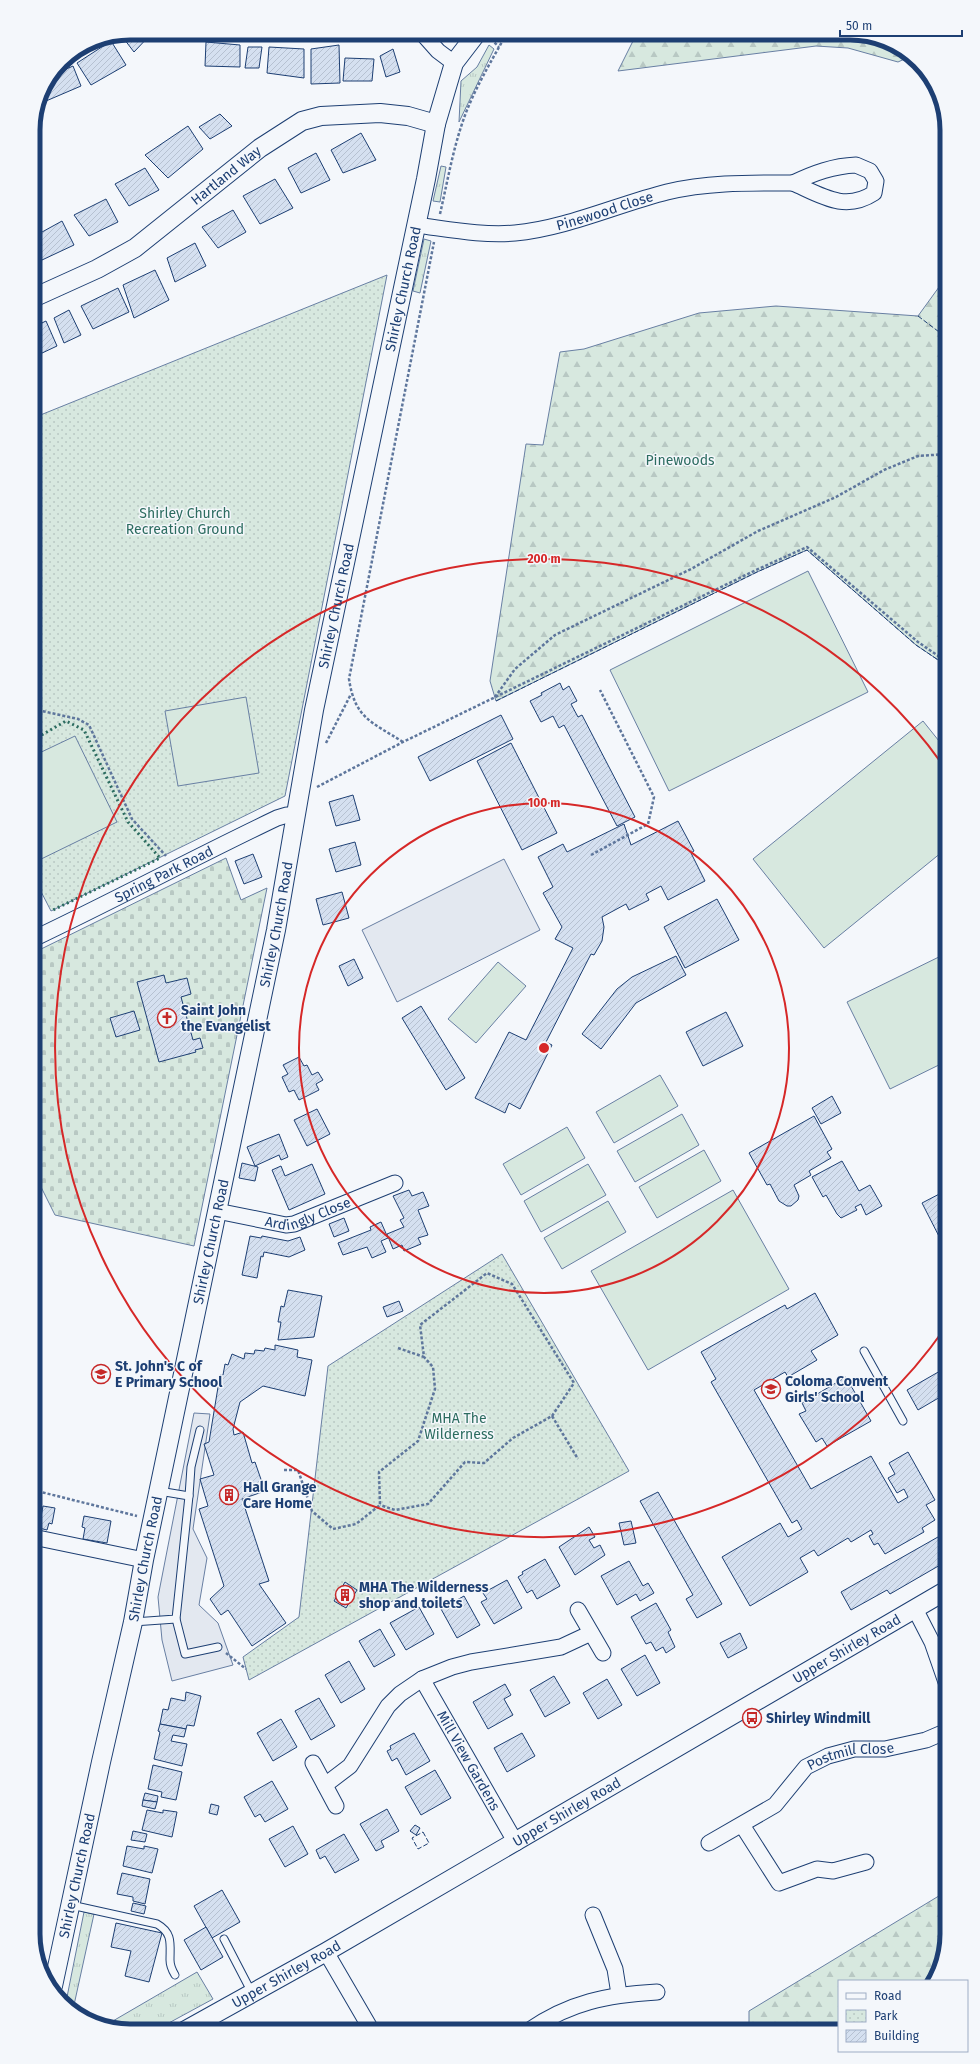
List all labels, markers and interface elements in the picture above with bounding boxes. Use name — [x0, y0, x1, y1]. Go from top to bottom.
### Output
scale bar — [840, 12, 962, 38]
text: 50 m — [846, 19, 872, 33]
street label: Hartland Way — [188, 142, 265, 209]
street label: Pinewood Close — [554, 188, 655, 234]
street label: Shirley Church Road — [382, 225, 425, 353]
park label: Pinewoods — [645, 452, 715, 469]
park label: Shirley Church Recreation Ground — [126, 505, 244, 538]
street label: Shirley Church Road — [315, 542, 358, 670]
text: 200 m — [527, 552, 561, 566]
text: 100 m — [528, 796, 560, 810]
street label: Spring Park Road — [112, 843, 216, 906]
street label: Shirley Church Road — [256, 860, 297, 989]
place label: Saint John the Evangelist — [181, 1002, 271, 1035]
church icon: Saint John the Evangelist — [156, 1007, 178, 1029]
centre of rings — [537, 1041, 551, 1055]
street label: Shirley Church Road — [190, 1178, 233, 1306]
street label: Ardingly Close — [263, 1194, 353, 1234]
place label: St. John's C of E Primary School — [115, 1358, 223, 1391]
school or university icon: St. John's C of E Primary School — [90, 1363, 112, 1385]
place label: Coloma Convent Girls' School — [785, 1373, 889, 1406]
school or university icon: Coloma Convent Girls' School — [760, 1378, 782, 1400]
park label: MHA The Wilderness — [424, 1410, 494, 1443]
place label: Hall Grange Care Home — [243, 1479, 317, 1512]
building icon: Hall Grange Care Home — [218, 1484, 240, 1506]
street label: Shirley Church Road — [125, 1495, 166, 1623]
place label: MHA The Wilderness shop and toilets — [359, 1579, 489, 1612]
building icon: MHA The Wilderness shop and toilets — [334, 1584, 356, 1606]
street label: Upper Shirley Road — [790, 1611, 904, 1687]
bus stop icon: Shirley Windmill — [741, 1707, 763, 1729]
street label: Mill View Gardens — [433, 1708, 504, 1814]
place label: Shirley Windmill — [766, 1710, 871, 1727]
street label: Postmill Close — [804, 1739, 896, 1774]
street label: Upper Shirley Road — [510, 1774, 624, 1850]
street label: Shirley Church Road — [56, 1812, 99, 1940]
street label: Upper Shirley Road — [229, 1937, 344, 2012]
legend — [838, 1980, 968, 2052]
text: Road — [874, 1989, 902, 2003]
text: Park — [874, 2009, 898, 2023]
text: Building — [874, 2029, 920, 2043]

